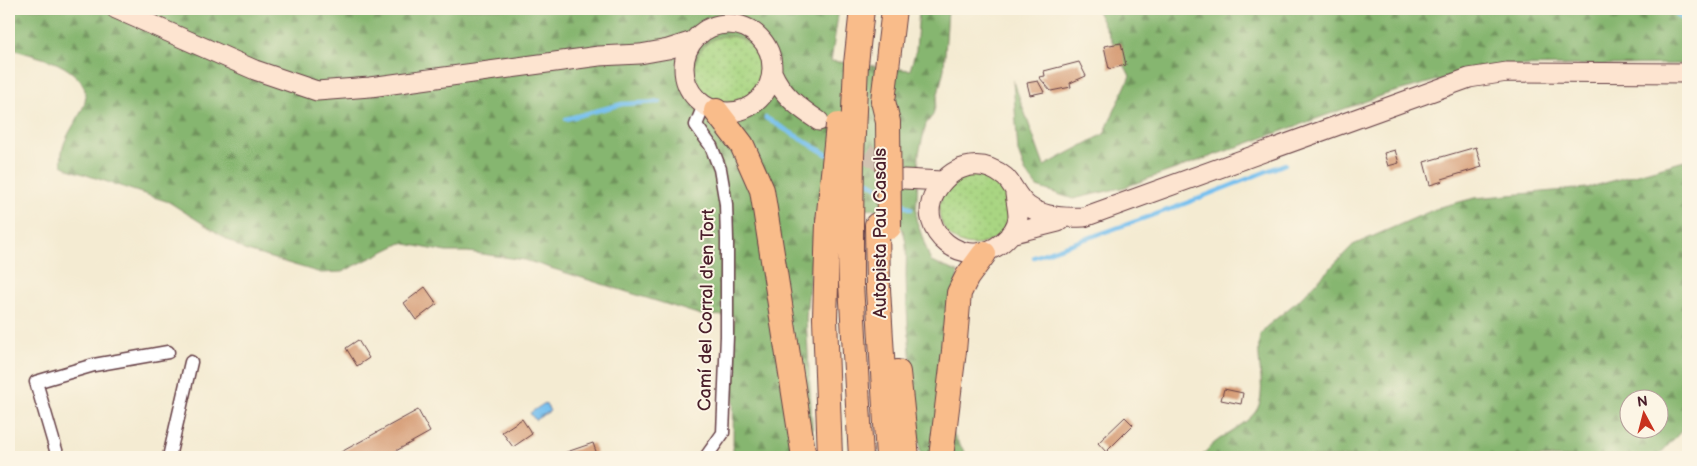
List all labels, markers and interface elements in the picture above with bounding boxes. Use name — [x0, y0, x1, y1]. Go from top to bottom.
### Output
street label: Autopista Pau Casals — [870, 148, 891, 318]
street label: Camí del Corral d'en Tort — [694, 208, 719, 411]
north arrow — [1620, 388, 1670, 438]
text: N — [1636, 393, 1649, 411]

